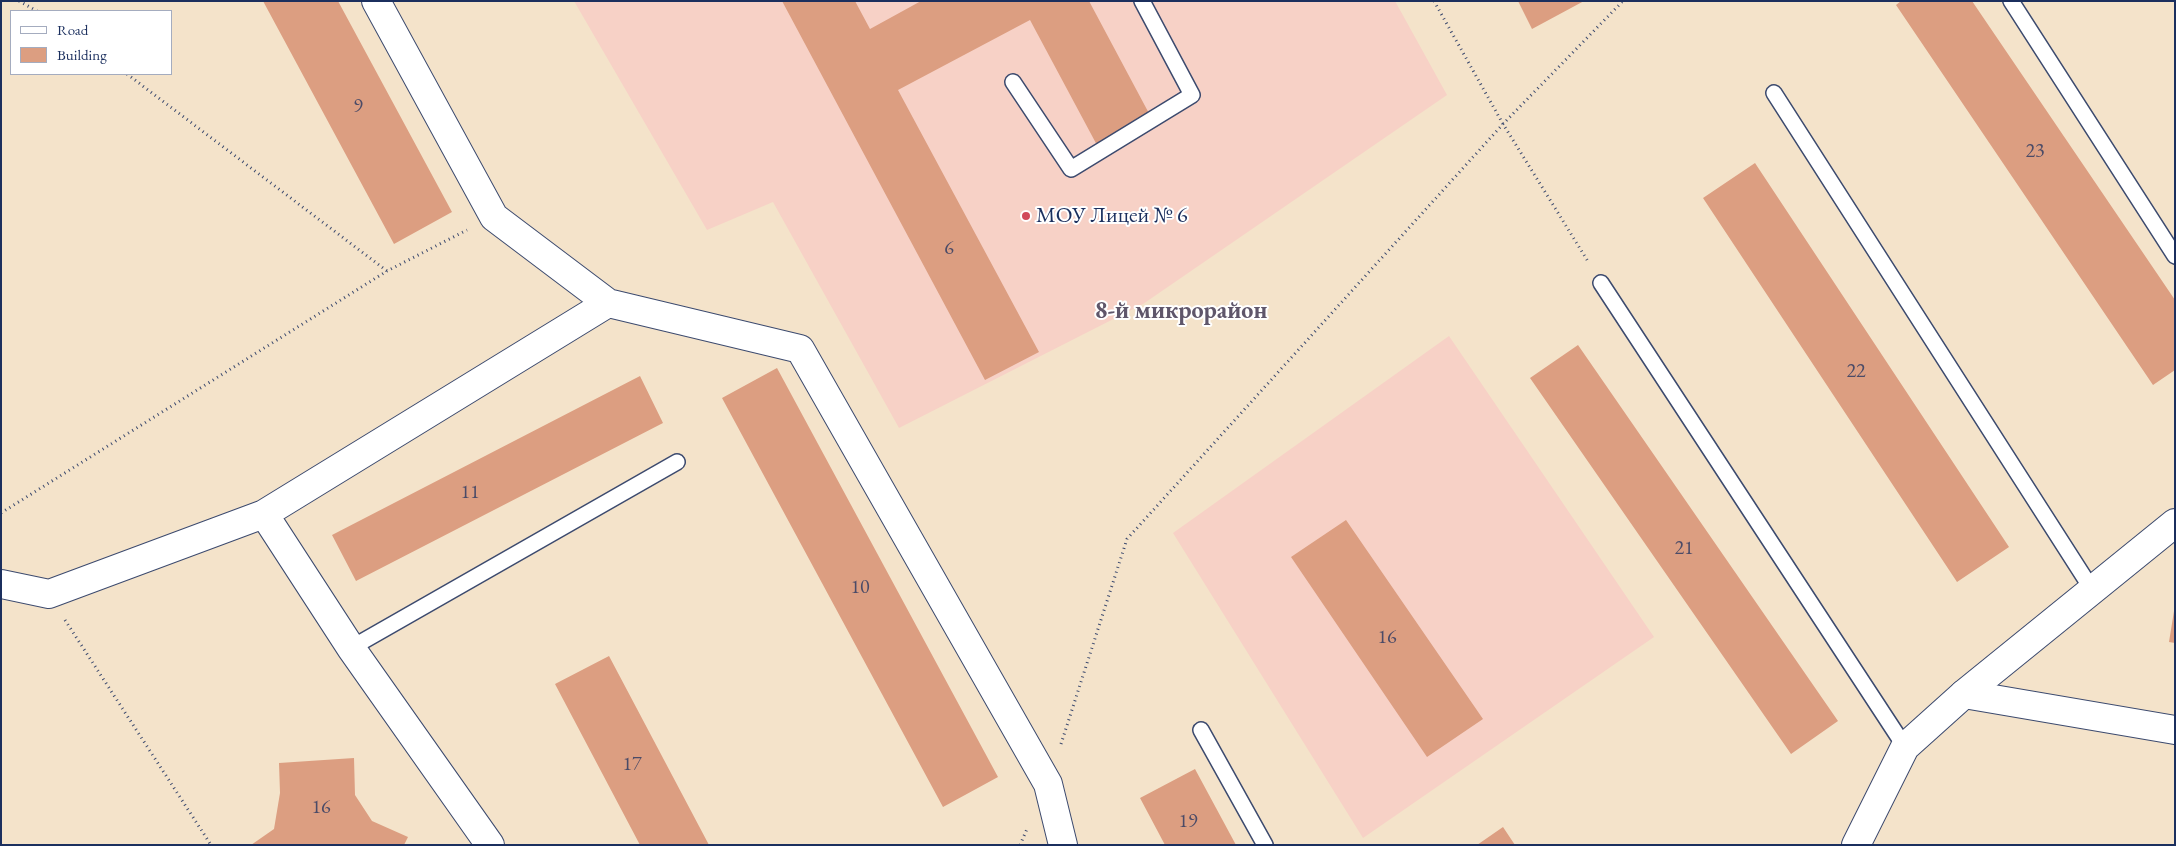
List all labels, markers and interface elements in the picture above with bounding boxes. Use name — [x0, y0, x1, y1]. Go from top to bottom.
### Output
legend — [10, 10, 172, 75]
text: Road — [57, 20, 88, 39]
text: Building — [57, 45, 107, 64]
house number: 9 — [353, 95, 363, 119]
house number: 23 — [2025, 140, 2045, 164]
place label: МОУ Лицей № 6 — [1036, 203, 1188, 229]
marker: МОУ Лицей № 6 — [1020, 210, 1032, 222]
house number: 6 — [944, 237, 954, 261]
district label: 8-й микрорайон — [1095, 297, 1267, 325]
house number: 22 — [1846, 360, 1866, 384]
house number: 11 — [460, 481, 480, 505]
house number: 21 — [1674, 537, 1694, 561]
house number: 10 — [850, 576, 870, 600]
house number: 16 — [1377, 626, 1397, 650]
house number: 17 — [622, 753, 642, 777]
house number: 16 — [311, 796, 331, 820]
house number: 19 — [1178, 810, 1198, 834]

